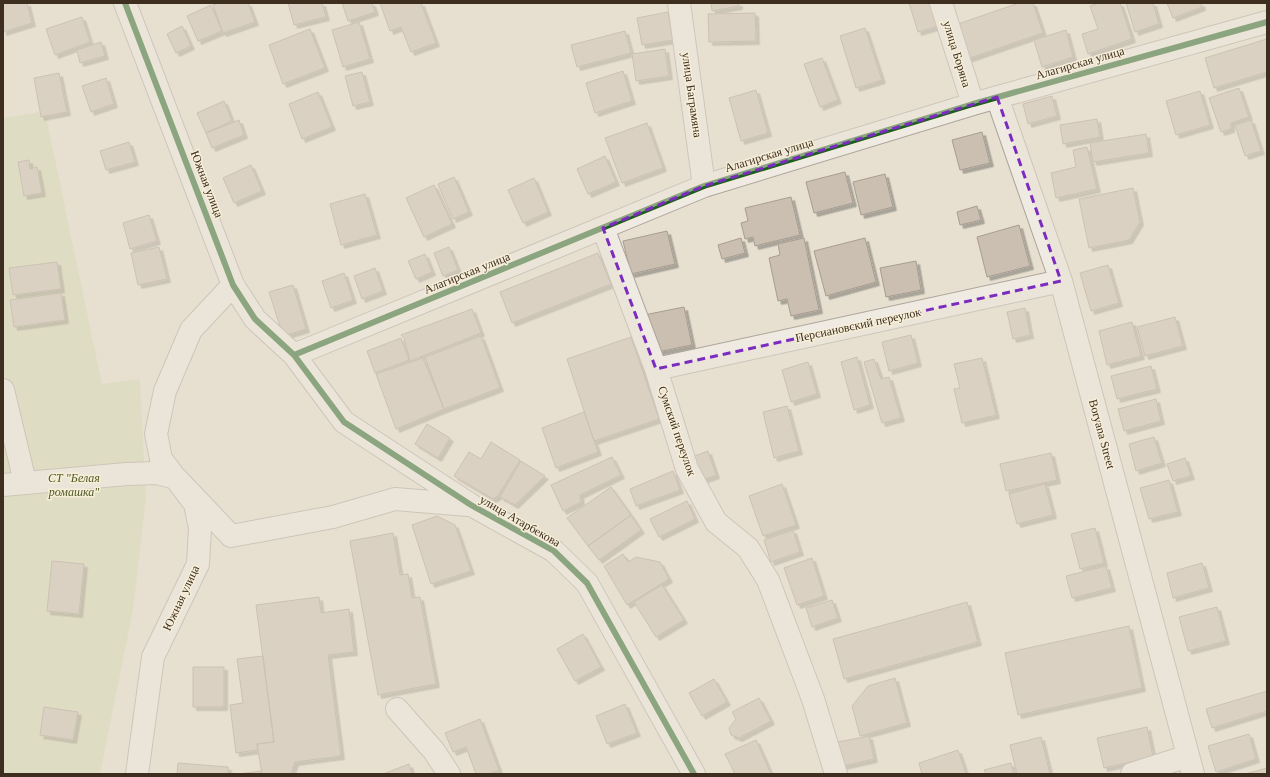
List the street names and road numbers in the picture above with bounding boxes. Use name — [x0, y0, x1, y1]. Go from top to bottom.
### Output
street label: улица Боряна — [940, 19, 974, 90]
street label: Алагирская улица — [1034, 43, 1127, 82]
street label: улица Баграмяна — [679, 51, 705, 139]
street label: Алагирская улица — [723, 135, 816, 175]
street label: Южная улица — [188, 149, 226, 220]
street label: Алагирская улица — [422, 249, 513, 297]
street label: Персиановский переулок — [794, 305, 922, 345]
street label: Сумский переулок — [655, 384, 699, 478]
street label: Boryana Street — [1086, 398, 1118, 471]
street label: улица Атарбекова — [477, 492, 563, 550]
street label: Южная улица — [160, 562, 203, 633]

